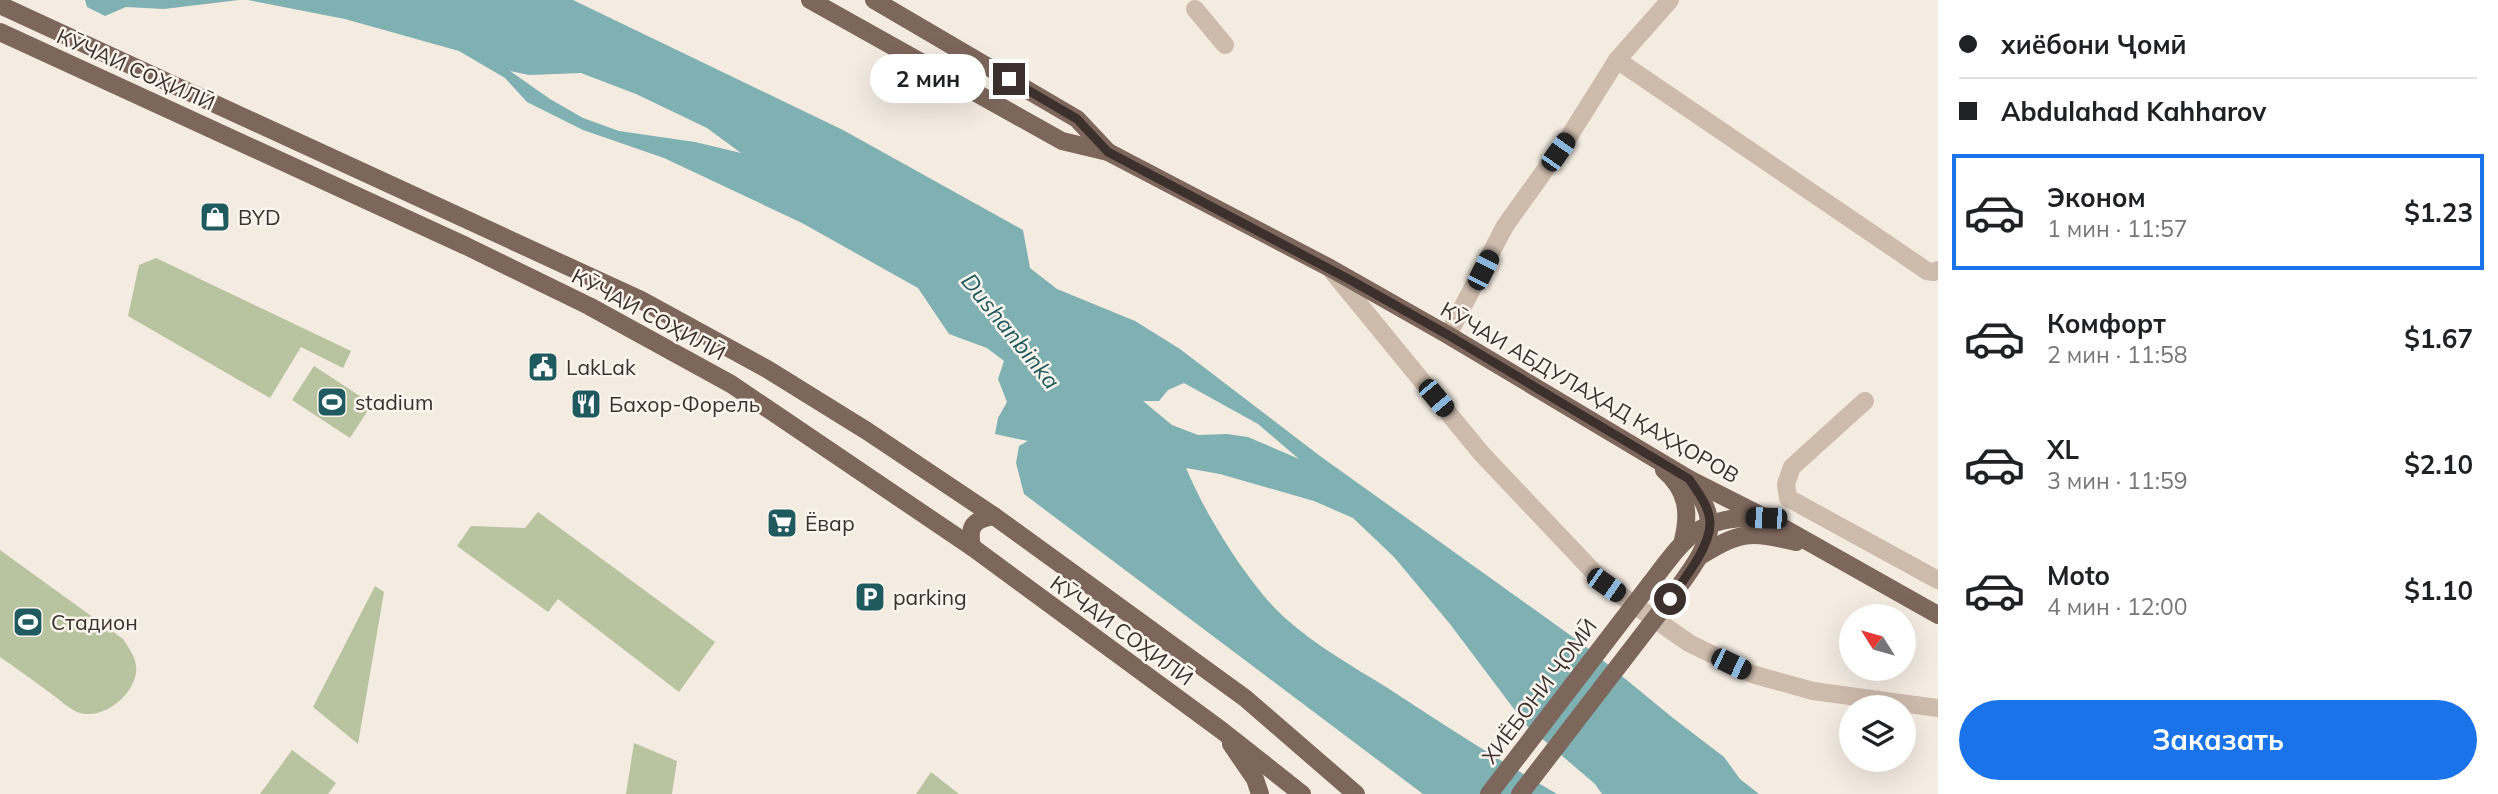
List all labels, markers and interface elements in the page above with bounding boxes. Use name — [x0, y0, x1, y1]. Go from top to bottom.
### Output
street label: КӮЧАИ СОҲИЛӢ — [53, 22, 219, 116]
text: хиёбони Ҷомӣ — [2001, 28, 2187, 61]
callout: 2 мин — [869, 55, 984, 104]
route end — [993, 63, 1025, 95]
text: 2 мин — [896, 64, 960, 93]
text: Abdulahad Kahharov — [2001, 95, 2266, 128]
car — [1538, 129, 1579, 175]
icon: car — [1963, 181, 2026, 244]
text: Эконом — [2047, 181, 2146, 214]
text: $1.23 — [2404, 196, 2473, 229]
shop icon: BYD — [198, 200, 232, 234]
place label: BYD — [238, 204, 281, 230]
text: 1 мин · 11:57 — [2047, 214, 2187, 243]
car — [1465, 247, 1502, 293]
street label: КӮЧАИ СОҲИЛӢ — [568, 263, 730, 365]
water label: Dushanbinka — [955, 267, 1067, 395]
street label: КӮЧАИ АБДУЛАҲАД ҚАҲҲОРОВ — [1436, 296, 1744, 488]
icon: car — [1963, 307, 2026, 370]
text: Комфорт — [2047, 307, 2166, 340]
text: $1.67 — [2404, 322, 2473, 355]
text: 2 мин · 11:58 — [2047, 340, 2187, 369]
public building icon: LakLak — [526, 350, 560, 384]
place label: LakLak — [566, 354, 636, 380]
car — [1415, 375, 1458, 421]
sports icon: stadium — [315, 385, 349, 419]
restaurant icon: Бахор-Форель — [569, 387, 603, 421]
place label: stadium — [355, 389, 433, 415]
place label: Бахор-Форель — [609, 391, 760, 417]
icon: car — [1963, 433, 2026, 496]
text: XL — [2047, 433, 2079, 466]
text: $2.10 — [2404, 448, 2473, 481]
text: 3 мин · 11:59 — [2047, 466, 2187, 495]
supermarket icon: Ёвар — [765, 506, 799, 540]
car — [1745, 507, 1788, 529]
place label: Ёвар — [805, 510, 855, 536]
icon: car — [1963, 559, 2026, 622]
text: Moto — [2047, 559, 2110, 592]
car — [1583, 564, 1630, 606]
street label: КӮЧАИ СОҲИЛӢ — [1045, 569, 1199, 691]
text: $1.10 — [2404, 574, 2473, 607]
parking icon: parking — [853, 580, 887, 614]
route start — [1654, 583, 1686, 615]
place label: parking — [893, 584, 967, 610]
text: 4 мин · 12:00 — [2047, 592, 2187, 621]
north arrow — [1839, 604, 1916, 681]
map controls — [1839, 604, 1916, 772]
sports icon: Стадион — [11, 605, 45, 639]
place label: Стадион — [51, 609, 138, 635]
street label: ХИЁБОНИ ҶОМӢ — [1476, 613, 1602, 769]
car — [1708, 645, 1755, 683]
button: layers — [1839, 695, 1916, 772]
button: Заказать — [1959, 700, 2477, 780]

